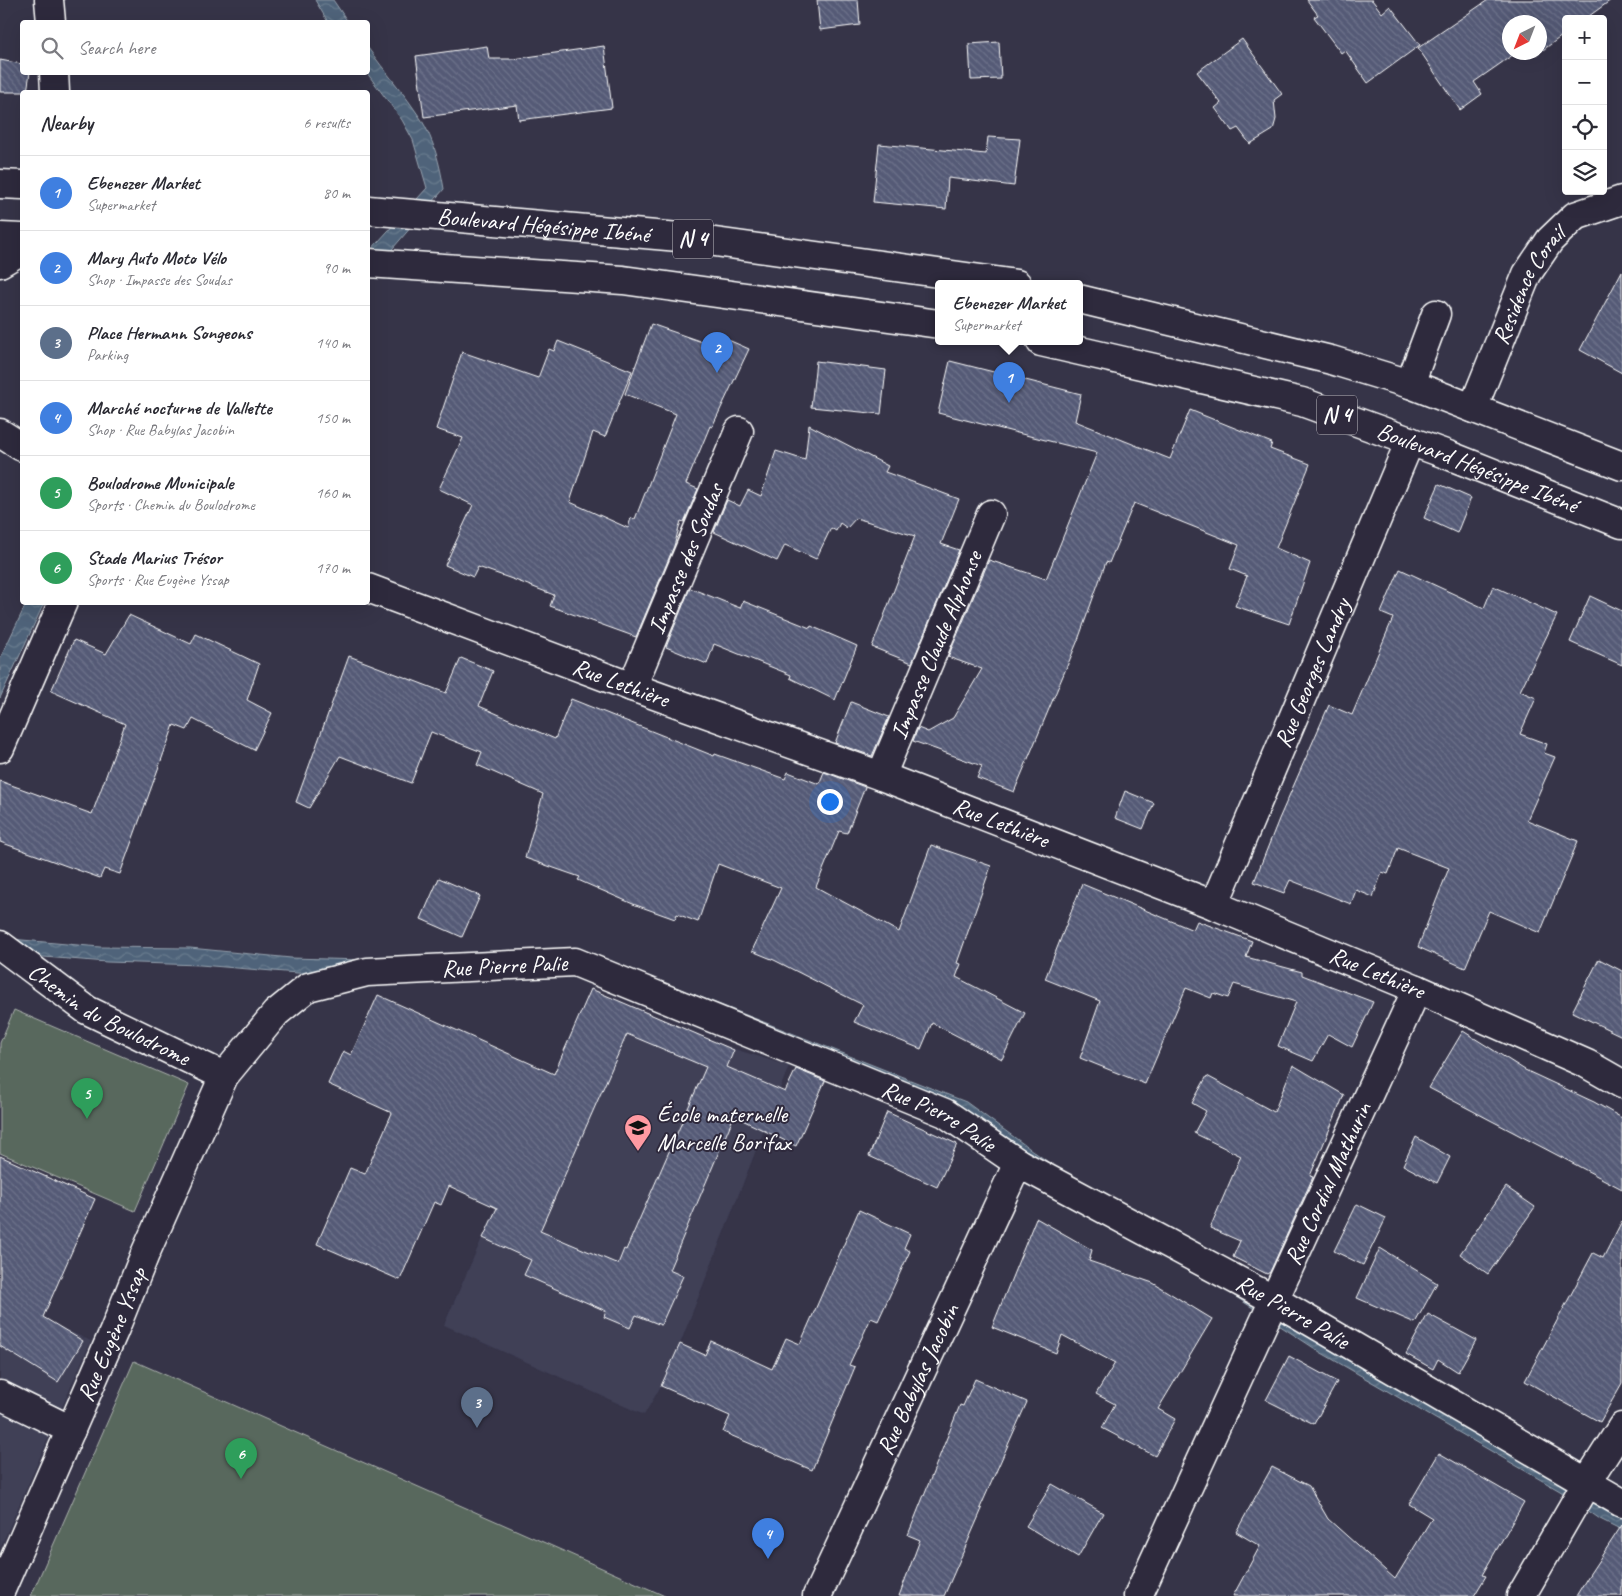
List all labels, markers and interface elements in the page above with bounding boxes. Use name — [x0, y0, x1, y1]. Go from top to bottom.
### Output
north arrow — [1502, 15, 1547, 60]
map controls — [1562, 15, 1607, 195]
button: + — [1562, 15, 1607, 60]
search box — [20, 20, 370, 75]
icon: search — [38, 34, 66, 62]
text: Search here — [78, 36, 155, 60]
button: − — [1562, 60, 1607, 105]
button: locate — [1562, 105, 1607, 150]
text: Nearby — [40, 110, 93, 136]
text: 6 results — [303, 113, 350, 133]
button: layers — [1562, 150, 1607, 195]
text: Ebenezer Market — [87, 171, 200, 195]
text: 1 — [52, 183, 60, 203]
text: 80 m — [323, 183, 350, 203]
text: Supermarket — [87, 195, 155, 215]
street label: Boulevard Hégésippe Ibéné — [436, 201, 655, 250]
street label: Residence Corail — [1485, 216, 1574, 349]
road number: N 4 — [673, 220, 713, 258]
text: Mary Auto Moto Vélo — [87, 246, 226, 270]
text: 2 — [52, 258, 60, 278]
text: 90 m — [323, 258, 350, 278]
text: Shop · Impasse des Soudas — [87, 270, 232, 290]
popup — [935, 280, 1083, 345]
text: Ebenezer Market — [953, 291, 1065, 315]
text: Supermarket — [953, 315, 1021, 335]
text: Place Hermann Songeons — [87, 321, 252, 345]
pin: 2 — [701, 332, 733, 373]
text: 3 — [52, 333, 60, 353]
text: 140 m — [316, 333, 350, 353]
text: Parking — [87, 345, 128, 365]
pin: 1 — [993, 362, 1025, 403]
text: Marché nocturne de Vallette — [87, 396, 272, 420]
road number: N 4 — [1317, 396, 1357, 434]
text: 4 — [52, 408, 60, 428]
text: 150 m — [316, 408, 350, 428]
street label: Boulevard Hégésippe Ibéné — [1373, 415, 1586, 521]
text: Shop · Rue Babylas Jacobin — [87, 420, 234, 440]
text: Boulodrome Municipale — [87, 471, 233, 495]
street label: Impasse des Soudas — [641, 477, 731, 638]
text: 5 — [53, 483, 59, 503]
text: 160 m — [316, 483, 350, 503]
text: Sports · Chemin du Boulodrome — [87, 495, 255, 515]
street label: Impasse Claude Alphonse — [883, 544, 990, 744]
text: Stade Marius Trésor — [87, 546, 222, 570]
text: 6 — [52, 558, 60, 578]
text: 170 m — [316, 558, 350, 578]
text: Sports · Rue Eugène Yssap — [87, 570, 229, 590]
street label: Rue Georges Landry — [1267, 592, 1358, 752]
street label: Rue Lethière — [569, 651, 675, 715]
your location — [817, 789, 843, 815]
street label: Rue Lethière — [949, 790, 1055, 855]
street label: Rue Lethière — [1325, 939, 1431, 1006]
street label: Rue Pierre Palie — [441, 947, 570, 983]
street label: Chemin du Boulodrome — [22, 956, 197, 1073]
street label: Rue Pierre Palie — [877, 1074, 1004, 1160]
pin: 5 — [71, 1078, 103, 1119]
street label: Rue Cordial Mathurin — [1277, 1096, 1378, 1270]
place label: École maternelle Marcelle Borifax — [657, 1099, 792, 1157]
school or university icon: École maternelle Marcelle Borifax — [623, 1113, 653, 1152]
street label: Rue Eugène Yssap — [70, 1262, 154, 1406]
street label: Rue Pierre Palie — [1231, 1267, 1357, 1357]
street label: Rue Babylas Jacobin — [870, 1298, 966, 1460]
pin: 3 — [461, 1387, 493, 1428]
pin: 6 — [225, 1438, 257, 1479]
pin: 4 — [752, 1518, 784, 1559]

